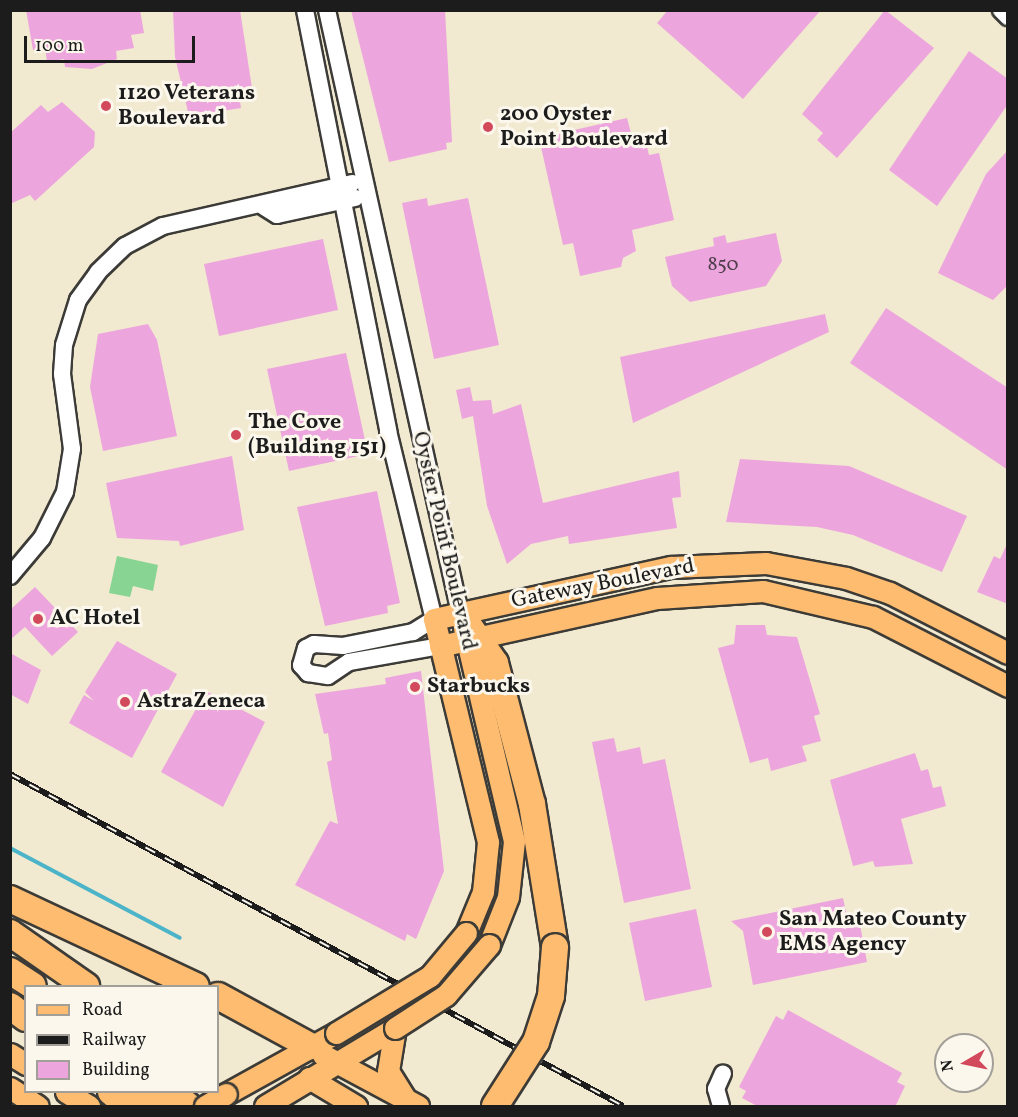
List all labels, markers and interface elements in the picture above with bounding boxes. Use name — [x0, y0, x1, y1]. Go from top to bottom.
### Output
scale bar — [27, 24, 198, 62]
text: 100 m — [35, 34, 84, 59]
place label: 1120 Veterans Boulevard — [118, 80, 256, 132]
marker: 1120 Veterans Boulevard — [99, 99, 113, 113]
place label: 200 Oyster Point Boulevard — [500, 101, 668, 152]
marker: 200 Oyster Point Boulevard — [481, 120, 495, 134]
house number: 850 — [707, 253, 739, 277]
place label: The Cove (Building 151) — [248, 409, 386, 460]
marker: The Cove (Building 151) — [229, 428, 243, 442]
street label: Oyster Point Boulevard — [406, 429, 482, 653]
street label: Gateway Boulevard — [509, 553, 697, 615]
place label: AC Hotel — [50, 606, 140, 632]
marker: AC Hotel — [31, 612, 45, 626]
place label: Starbucks — [427, 674, 530, 700]
marker: Starbucks — [408, 680, 422, 694]
place label: AstraZeneca — [137, 689, 266, 715]
marker: AstraZeneca — [118, 695, 132, 709]
place label: San Mateo County EMS Agency — [779, 906, 967, 957]
marker: San Mateo County EMS Agency — [760, 925, 774, 939]
legend — [24, 985, 219, 1093]
text: Road — [82, 998, 123, 1023]
text: Railway — [82, 1028, 146, 1053]
north arrow — [934, 1033, 994, 1093]
text: Building — [82, 1058, 150, 1083]
text: N — [936, 1058, 960, 1073]

